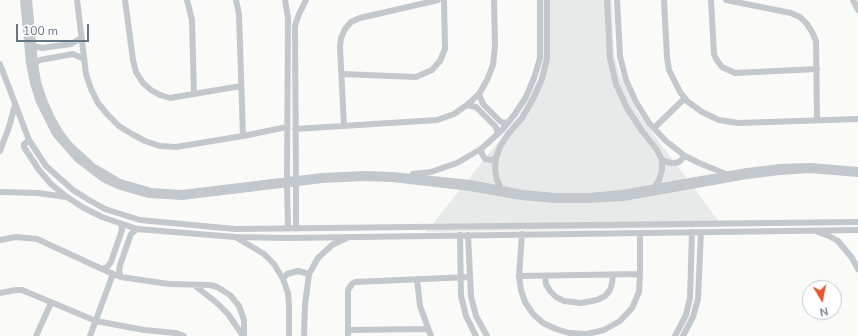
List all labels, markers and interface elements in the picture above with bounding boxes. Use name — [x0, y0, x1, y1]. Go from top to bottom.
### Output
scale bar — [18, 16, 91, 42]
text: 100 m — [23, 23, 58, 39]
north arrow — [802, 280, 842, 320]
text: N — [819, 303, 829, 319]

